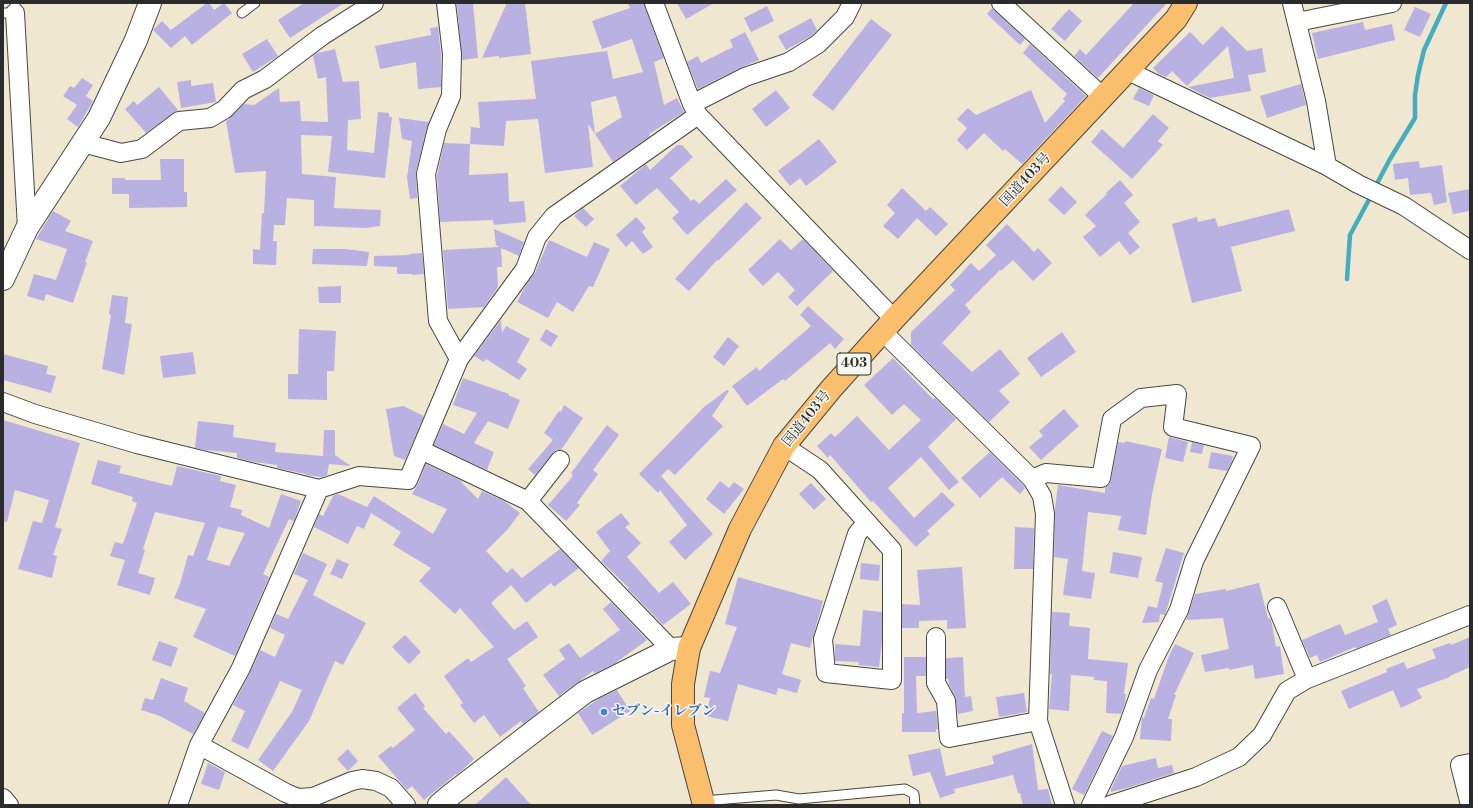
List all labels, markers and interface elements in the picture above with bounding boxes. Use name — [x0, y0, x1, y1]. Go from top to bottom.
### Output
street label: 国道403号 — [997, 150, 1055, 210]
road number: 403 — [837, 353, 871, 375]
street label: 国道403号 — [779, 388, 835, 450]
place label: セブン-イレブン — [612, 704, 716, 720]
marker: セブン-イレブン — [599, 707, 609, 717]

